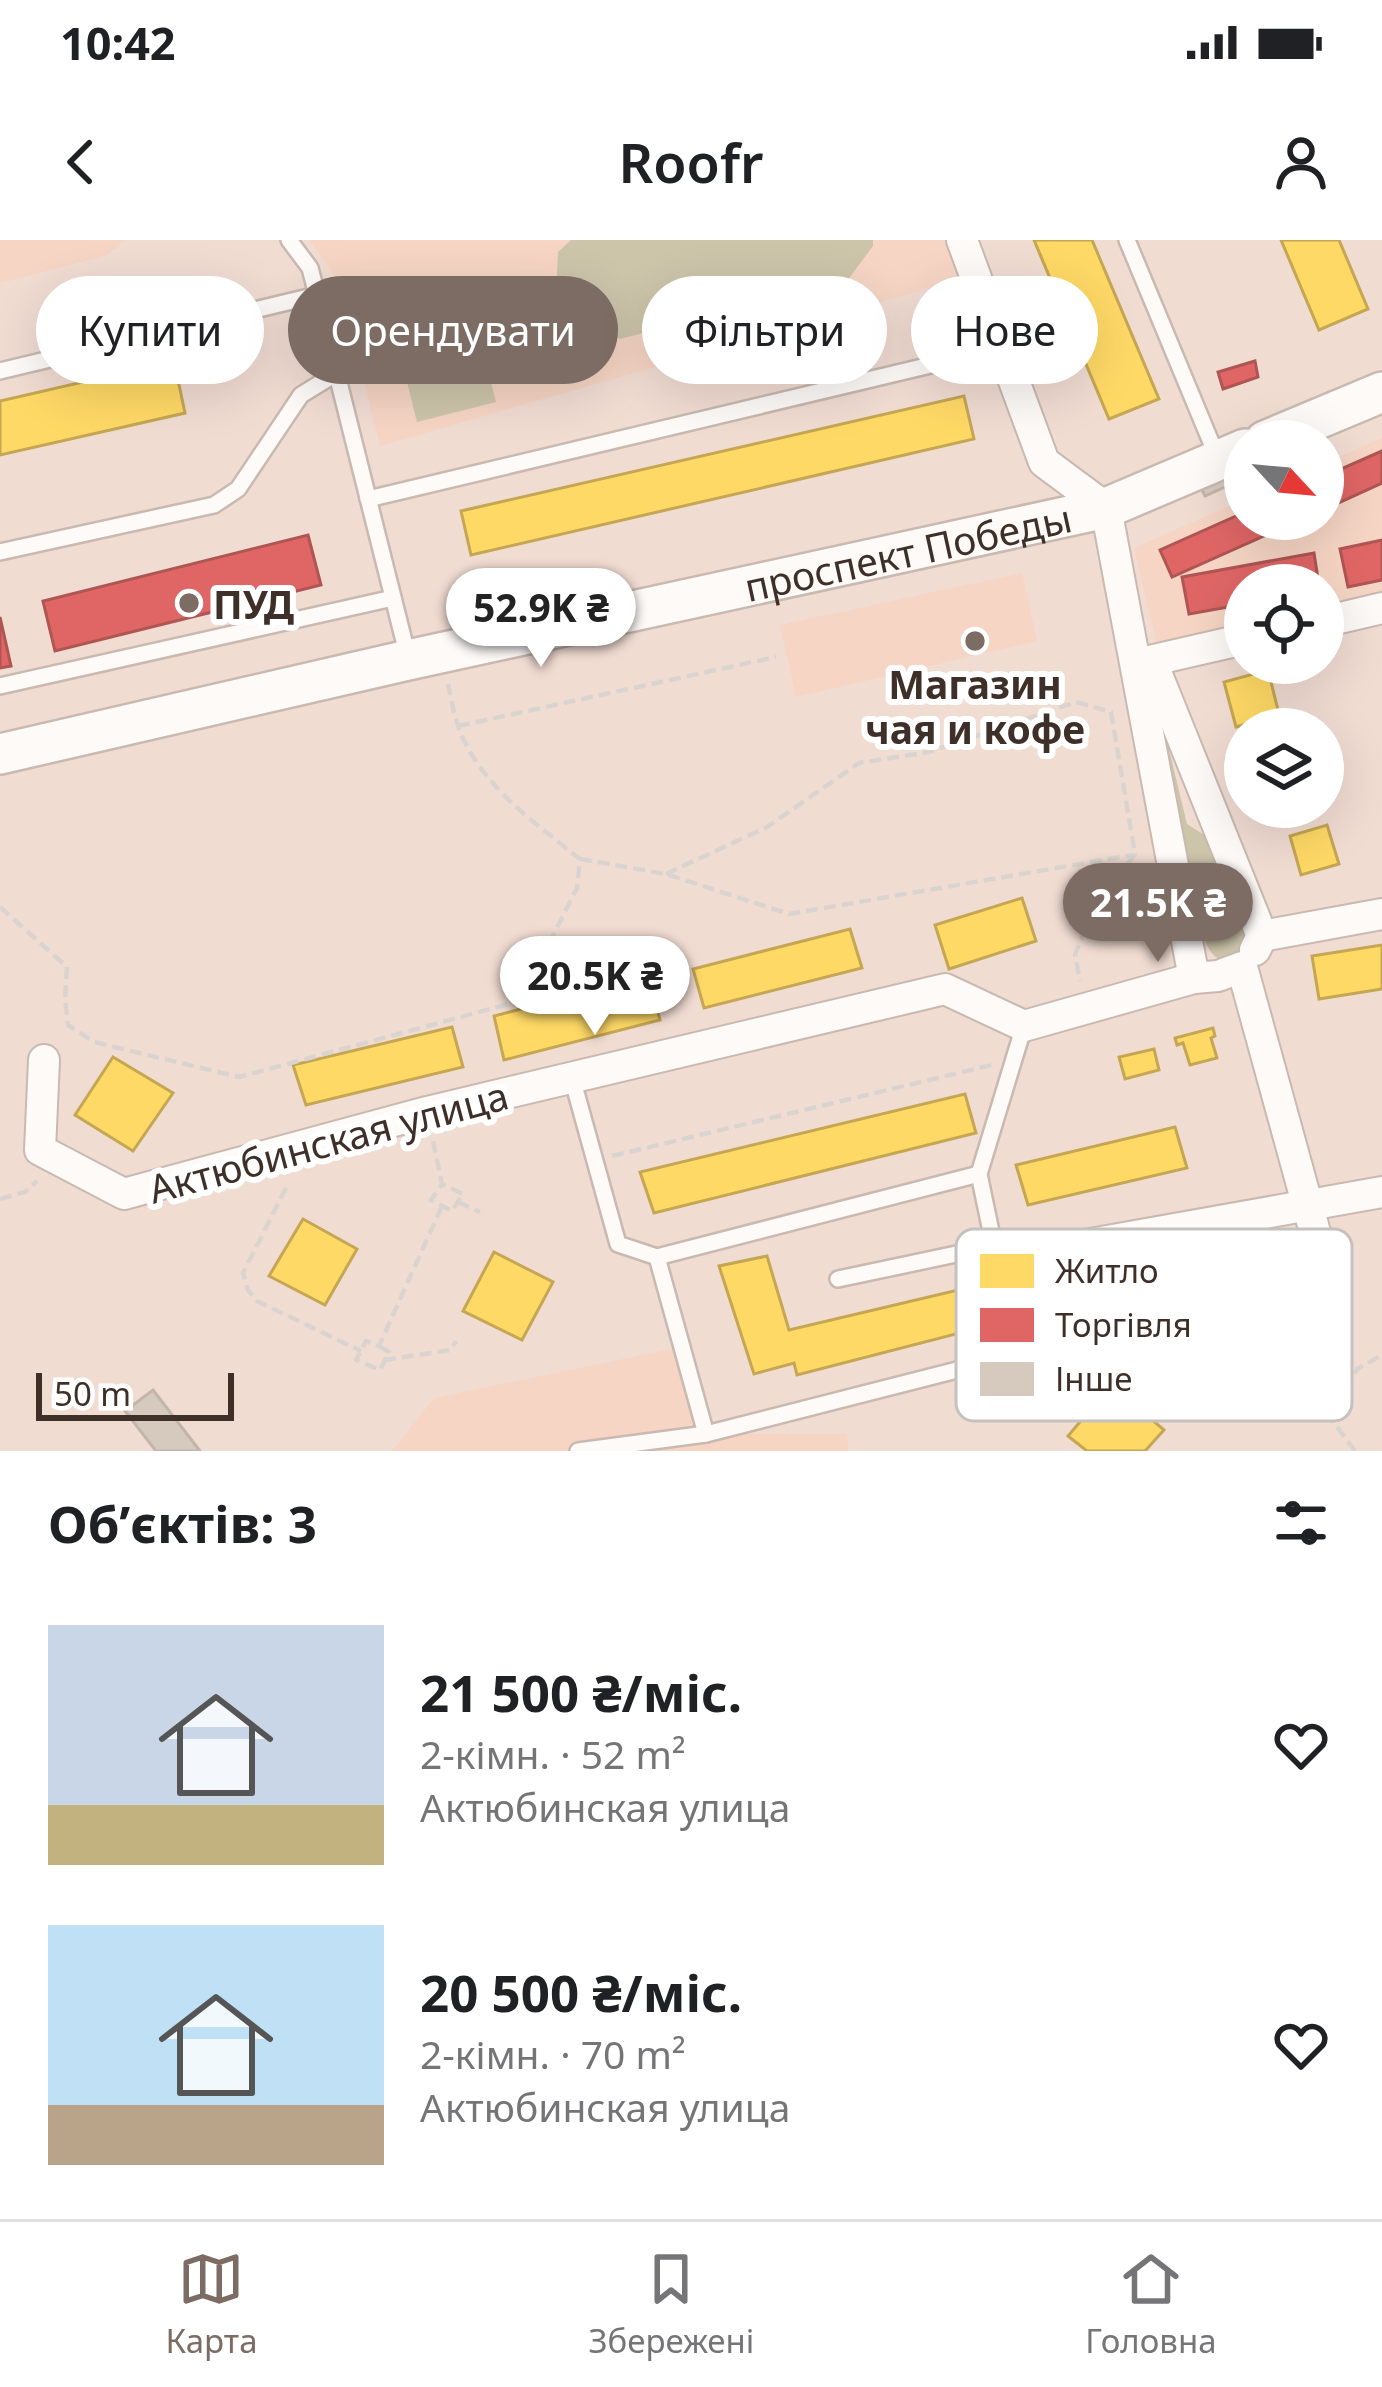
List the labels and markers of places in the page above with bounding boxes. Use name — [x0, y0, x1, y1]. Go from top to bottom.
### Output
pin: 52.9K ₴ — [430, 568, 652, 670]
place label: ПУД — [213, 577, 294, 630]
marker: ПУД — [176, 590, 202, 616]
marker: Магазин чая и кофе — [962, 628, 988, 654]
place label: Магазин чая и кофе — [865, 657, 1085, 755]
pin: 21.5K ₴ — [1047, 863, 1269, 965]
pin: 20.5K ₴ — [484, 936, 706, 1038]

